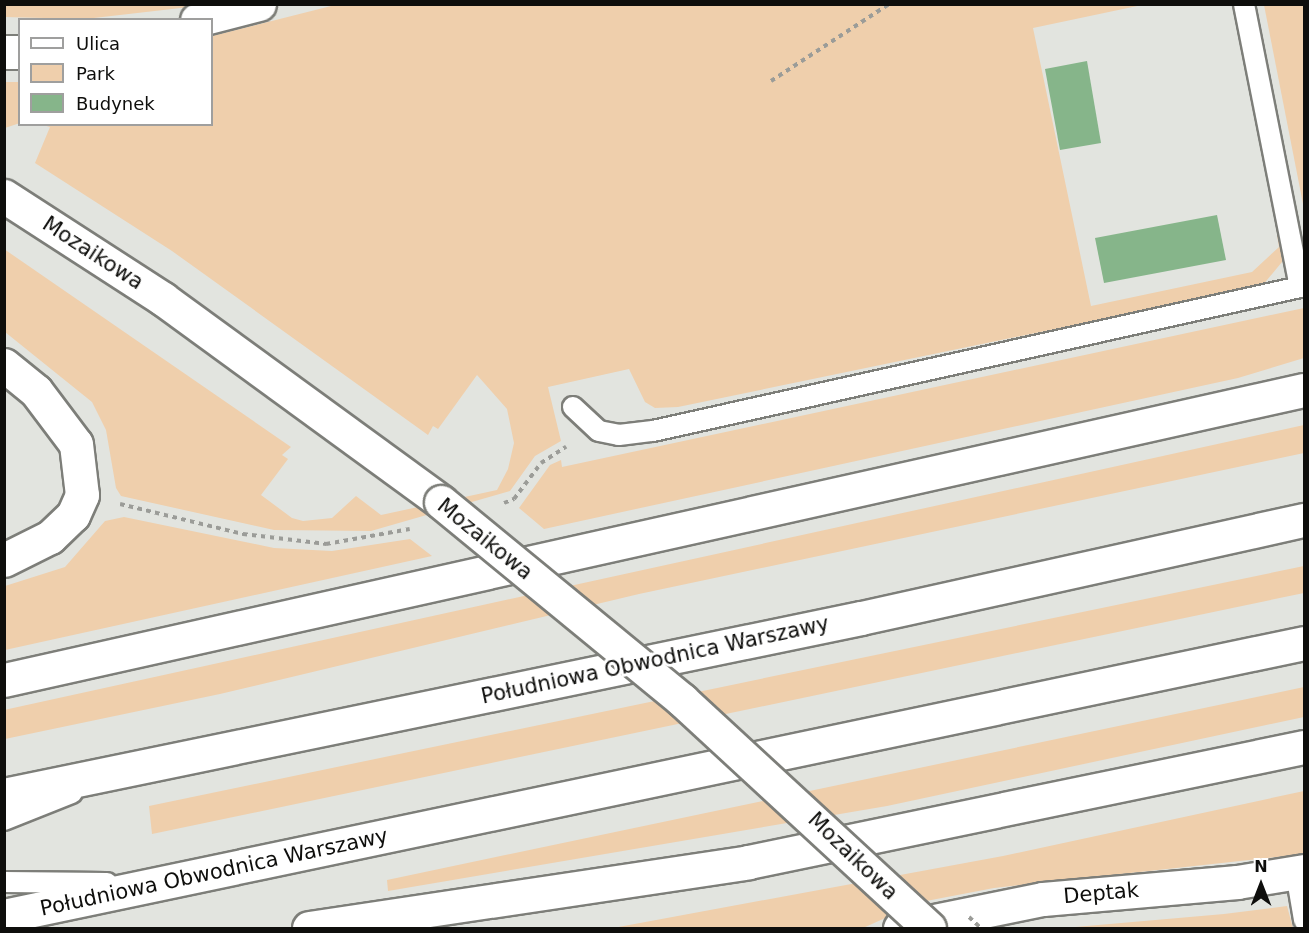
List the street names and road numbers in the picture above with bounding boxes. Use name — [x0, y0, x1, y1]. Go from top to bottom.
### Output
street label: Mozaikowa — [38, 211, 148, 295]
street label: Mozaikowa — [432, 493, 538, 585]
street label: Południowa Obwodnica Warszawy — [479, 611, 831, 709]
street label: Mozaikowa — [803, 807, 903, 905]
street label: Południowa Obwodnica Warszawy — [38, 823, 390, 921]
street label: Deptak — [1062, 877, 1140, 909]

